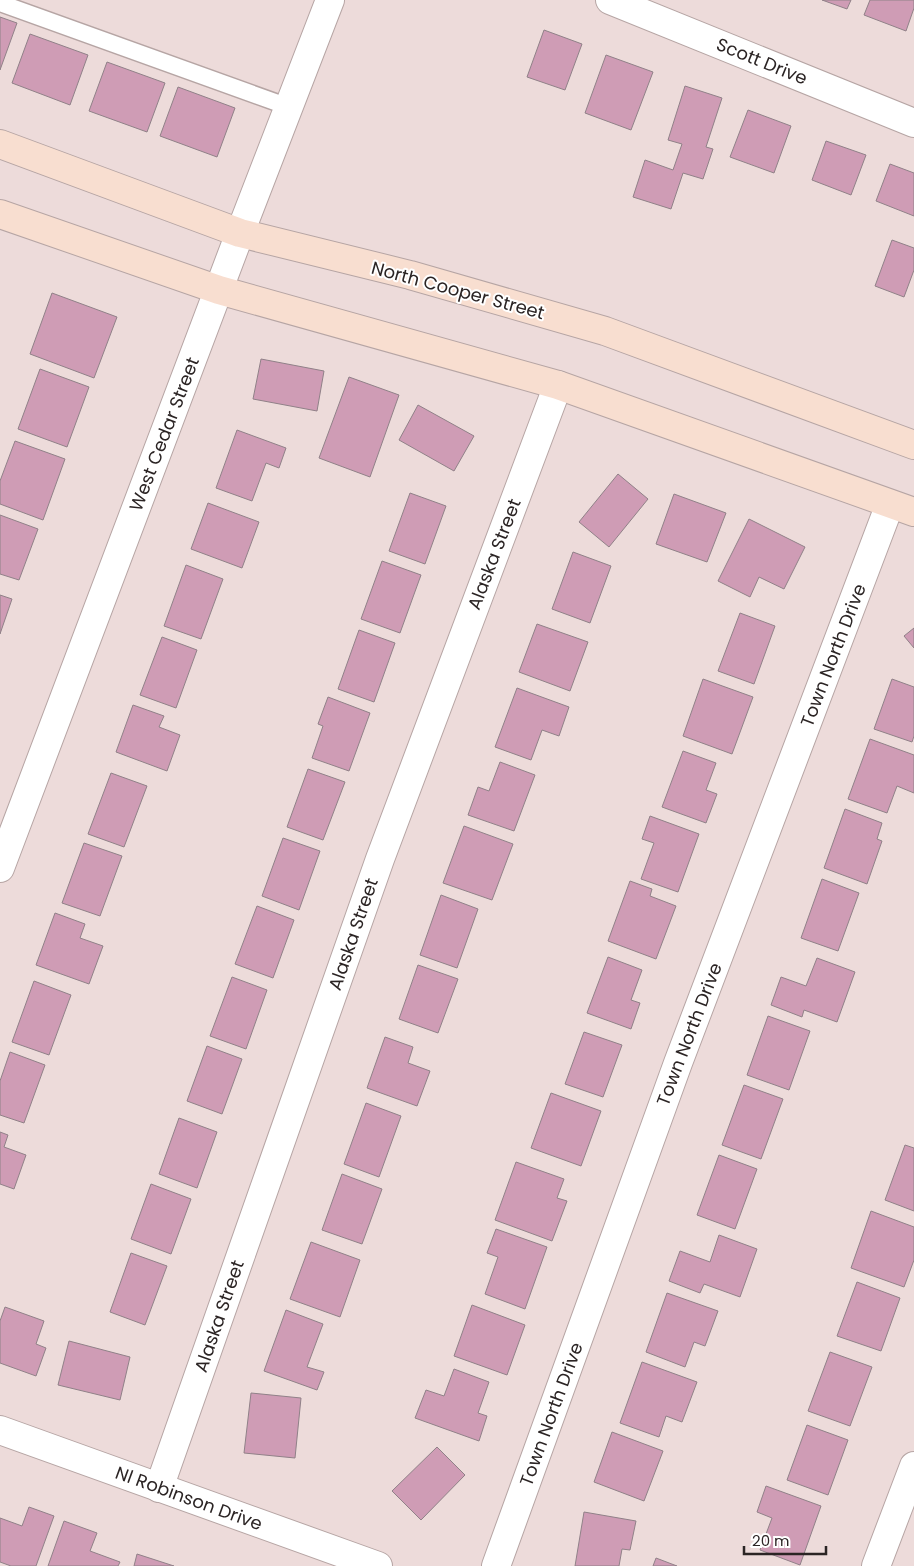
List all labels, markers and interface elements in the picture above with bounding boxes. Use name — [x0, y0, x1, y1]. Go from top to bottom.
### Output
street label: Scott Drive — [713, 31, 811, 91]
street label: North Cooper Street — [369, 255, 547, 325]
street label: West Cedar Street — [123, 353, 205, 515]
street label: Alaska Street — [461, 495, 527, 613]
street label: Town North Drive — [794, 580, 872, 730]
street label: Alaska Street — [322, 875, 384, 993]
street label: Town North Drive — [650, 959, 728, 1109]
street label: Alaska Street — [188, 1257, 250, 1375]
street label: Town North Drive — [513, 1339, 589, 1489]
street label: Nl Robinson Drive — [112, 1460, 266, 1536]
scale bar — [744, 1524, 826, 1556]
text: 20 m — [752, 1530, 790, 1551]

